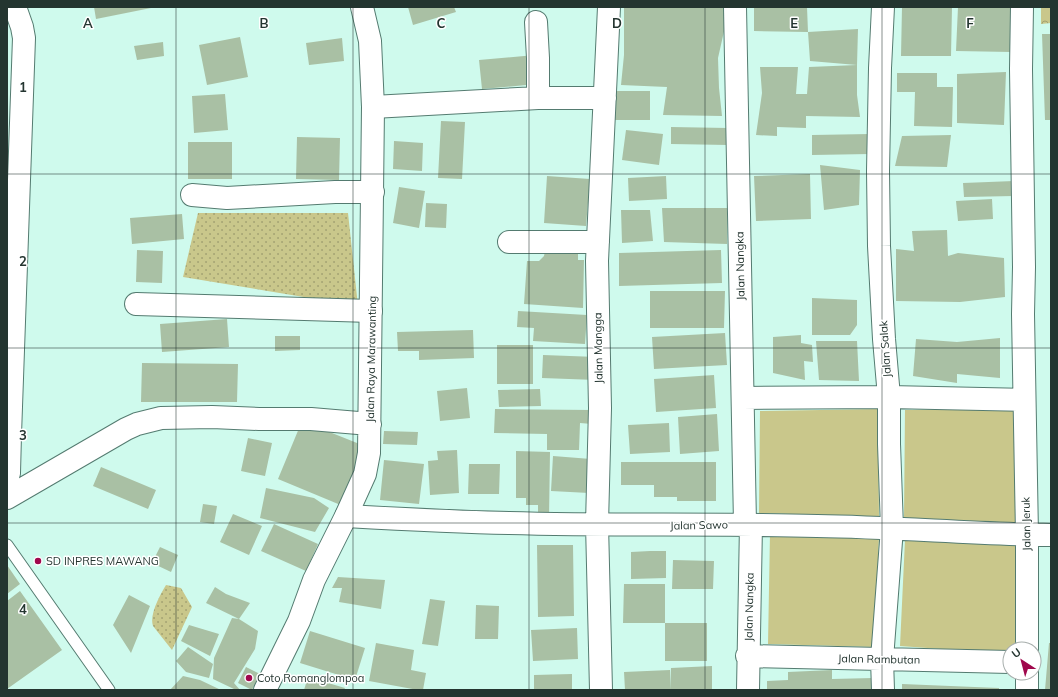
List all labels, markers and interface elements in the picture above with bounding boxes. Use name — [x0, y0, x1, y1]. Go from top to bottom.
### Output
text: A — [83, 15, 93, 31]
text: B — [260, 15, 269, 31]
text: C — [437, 15, 446, 31]
text: D — [612, 15, 622, 31]
text: E — [790, 15, 798, 31]
text: F — [966, 15, 974, 31]
text: 1 — [19, 79, 27, 95]
street label: Jalan Nangka — [732, 231, 748, 301]
text: 2 — [19, 253, 27, 269]
street label: Jalan Raya Marawanting — [363, 296, 379, 422]
street label: Jalan Mangga — [590, 312, 606, 384]
street label: Jalan Salak — [876, 320, 894, 378]
text: 3 — [19, 427, 27, 443]
street label: Jalan Jeruk — [1019, 496, 1033, 551]
street label: Jalan Sawo — [670, 517, 728, 533]
place label: SD INPRES MAWANG — [46, 554, 159, 568]
marker: SD INPRES MAWANG — [33, 556, 43, 566]
street label: Jalan Nangka — [741, 572, 757, 642]
text: 4 — [19, 601, 27, 617]
north arrow — [1002, 641, 1042, 681]
text: U — [1009, 645, 1024, 661]
street label: Jalan Rambutan — [838, 651, 920, 667]
place label: Coto Romanglompoa — [257, 671, 364, 685]
marker: Coto Romanglompoa — [244, 673, 254, 683]

